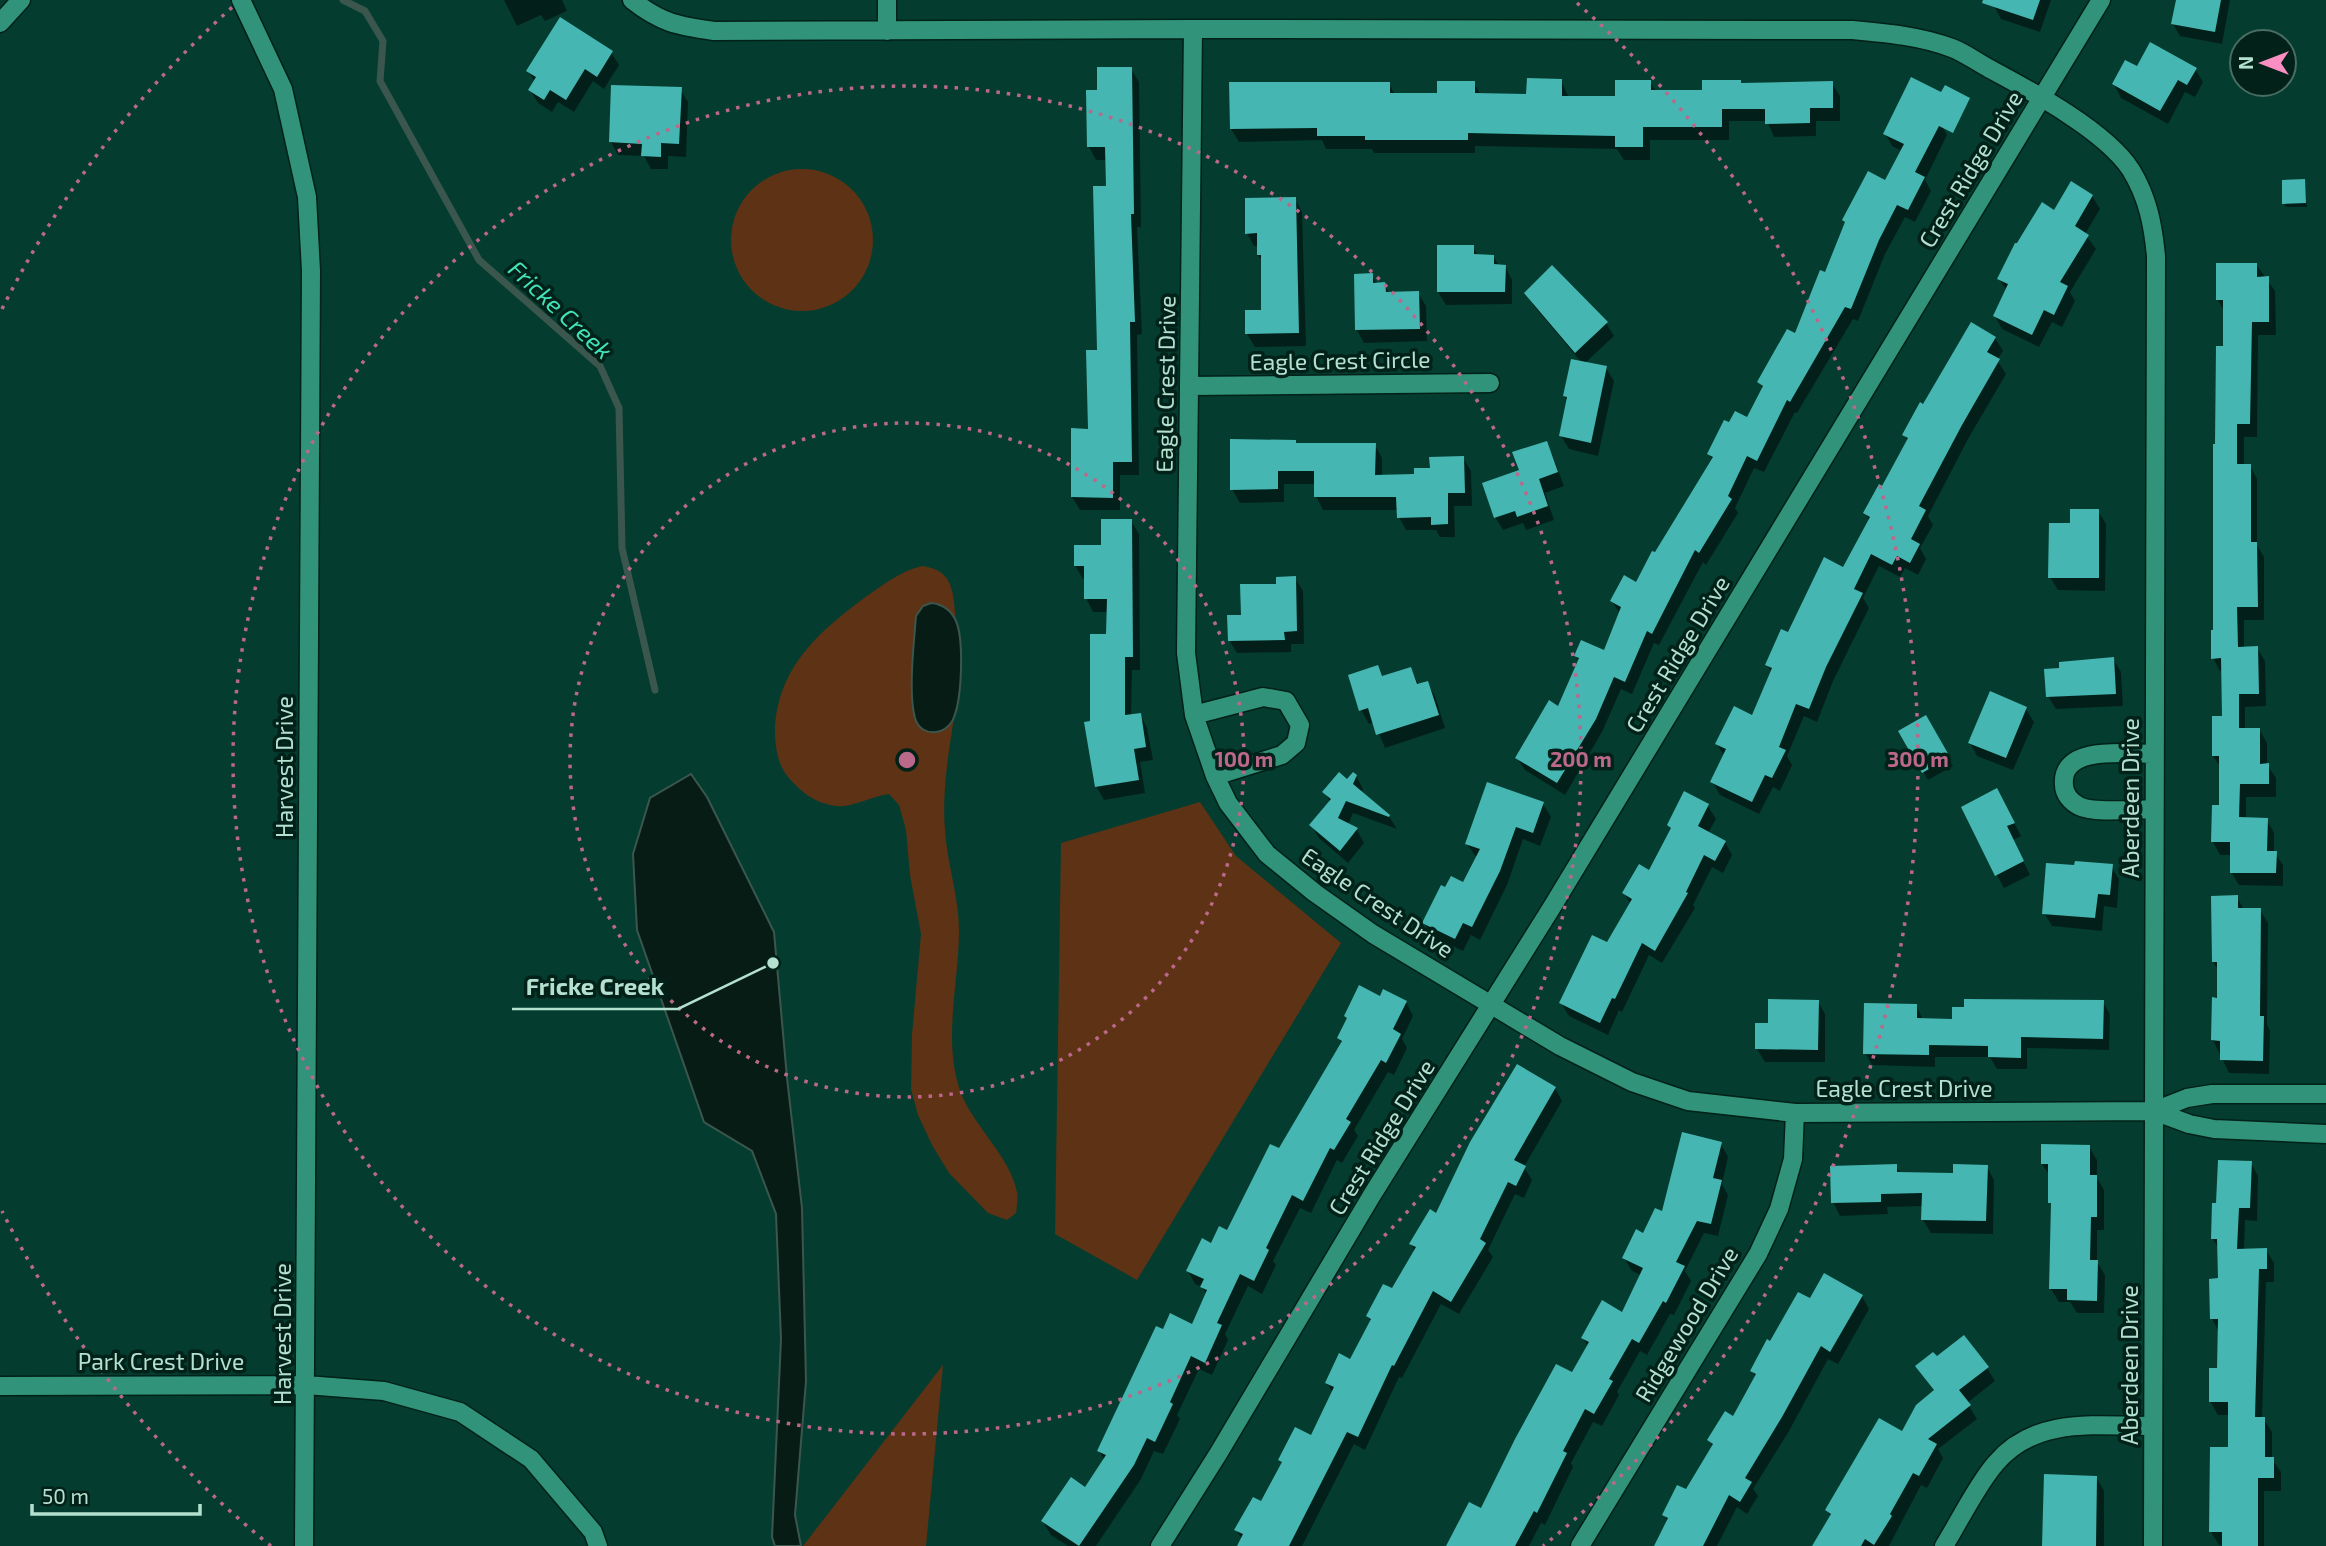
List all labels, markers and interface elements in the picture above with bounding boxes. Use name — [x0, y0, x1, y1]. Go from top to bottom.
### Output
north arrow — [2228, 28, 2298, 98]
text: N — [2234, 56, 2257, 70]
street label: Crest Ridge Drive — [1912, 86, 2028, 252]
water label: Fricke Creek — [503, 254, 619, 364]
street label: Eagle Crest Drive — [1149, 295, 1181, 473]
street label: Eagle Crest Circle — [1249, 344, 1431, 376]
street label: Crest Ridge Drive — [1619, 571, 1735, 737]
street label: Harvest Drive — [270, 696, 298, 838]
street label: Aberdeen Drive — [2116, 718, 2144, 878]
text: 100 m — [1215, 746, 1273, 771]
text: 200 m — [1550, 746, 1612, 771]
text: 300 m — [1887, 746, 1949, 771]
centre of rings — [895, 748, 919, 772]
street label: Eagle Crest Drive — [1297, 841, 1459, 963]
callout: Fricke Creek — [512, 964, 678, 1009]
text: Fricke Creek — [526, 971, 665, 1000]
street label: Crest Ridge Drive — [1322, 1054, 1440, 1220]
street label: Eagle Crest Drive — [1815, 1074, 1993, 1102]
street label: Ridgewood Drive — [1629, 1241, 1743, 1407]
street label: Harvest Drive — [268, 1263, 296, 1405]
street label: Aberdeen Drive — [2115, 1285, 2143, 1445]
street label: Park Crest Drive — [78, 1347, 244, 1375]
scale bar — [32, 1472, 200, 1516]
text: 50 m — [42, 1483, 89, 1508]

